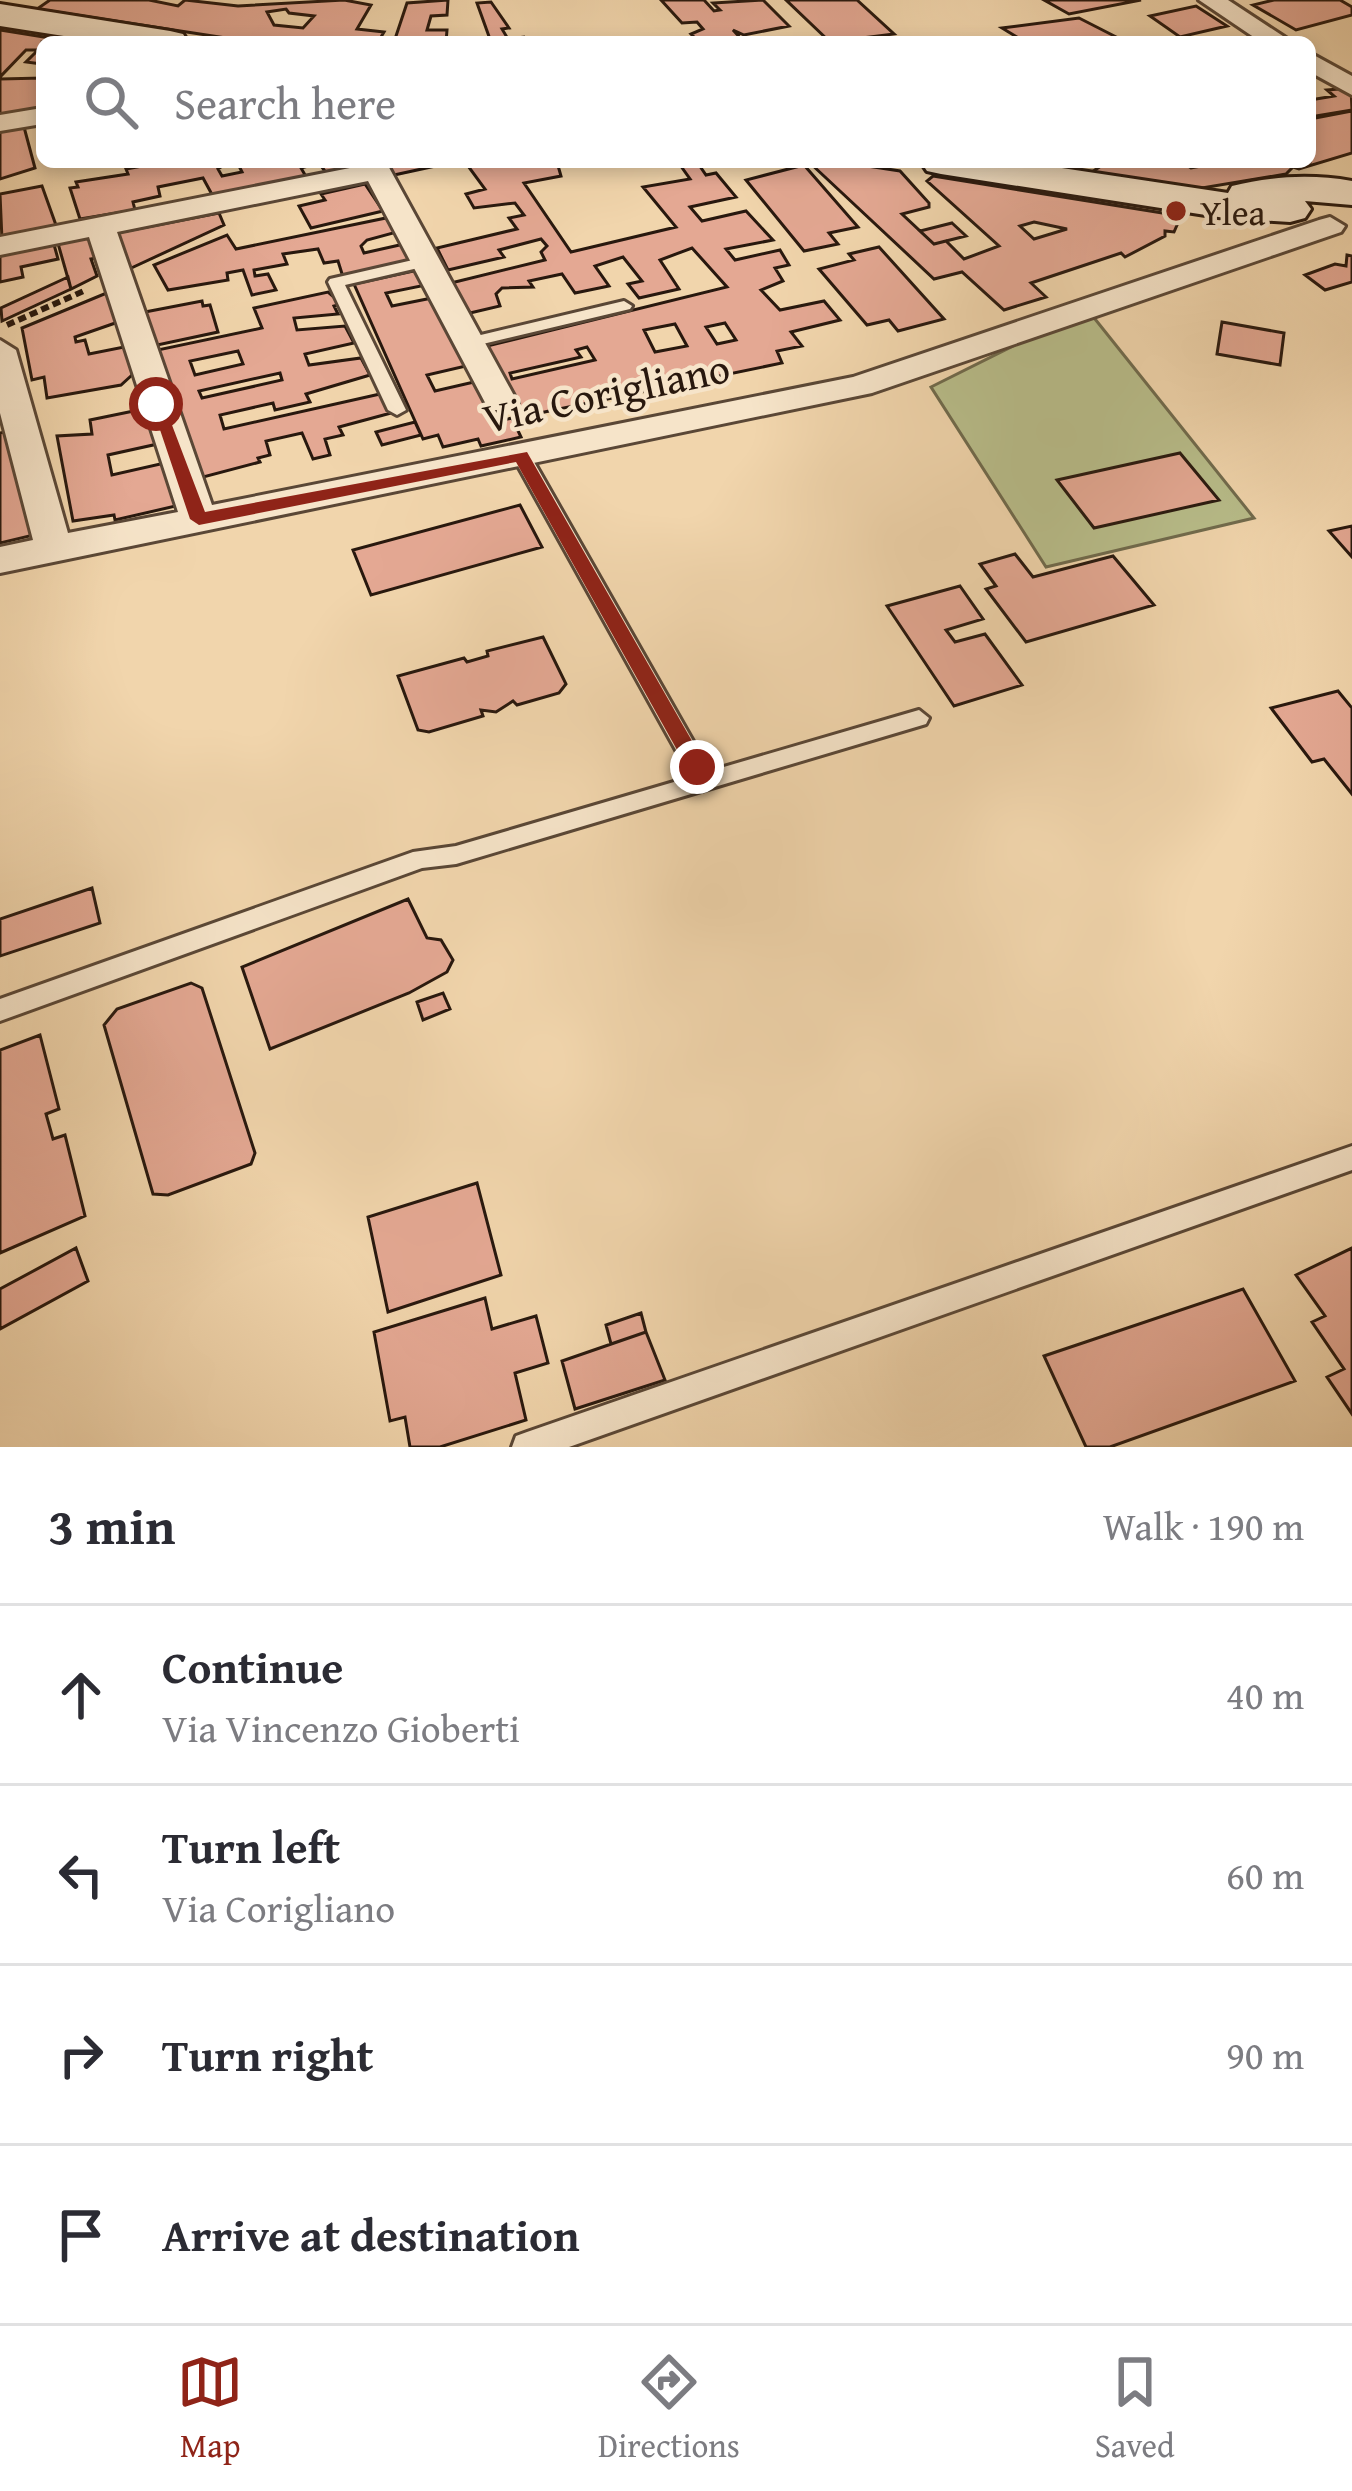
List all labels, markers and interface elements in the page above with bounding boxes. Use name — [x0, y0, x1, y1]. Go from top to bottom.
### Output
search box — [36, 36, 1316, 168]
icon: search — [78, 69, 144, 135]
text: Search here — [174, 70, 396, 135]
place label: Ylea — [1200, 185, 1266, 238]
marker: Ylea — [1163, 198, 1189, 224]
street label: Via Corigliano — [477, 336, 735, 448]
route start — [129, 377, 183, 431]
route end — [670, 740, 724, 794]
text: 3 min — [48, 1488, 175, 1563]
text: Walk · 190 m — [1103, 1497, 1304, 1554]
text: Continue — [162, 1634, 343, 1699]
icon: ahead — [48, 1662, 114, 1728]
text: 40 m — [1226, 1666, 1304, 1723]
text: Via Vincenzo Gioberti — [162, 1699, 520, 1756]
text: Turn left — [162, 1814, 340, 1879]
icon: left — [48, 1842, 114, 1908]
text: 60 m — [1226, 1846, 1304, 1903]
text: Via Corigliano — [162, 1879, 395, 1936]
icon: right — [48, 2022, 114, 2088]
text: Turn right — [162, 2022, 374, 2087]
text: 90 m — [1226, 2026, 1304, 2083]
icon: arrive — [48, 2202, 114, 2268]
text: Arrive at destination — [162, 2202, 580, 2267]
tab: Map — [177, 2349, 243, 2469]
tab: Directions — [598, 2349, 740, 2469]
tab: Saved — [1095, 2349, 1175, 2469]

